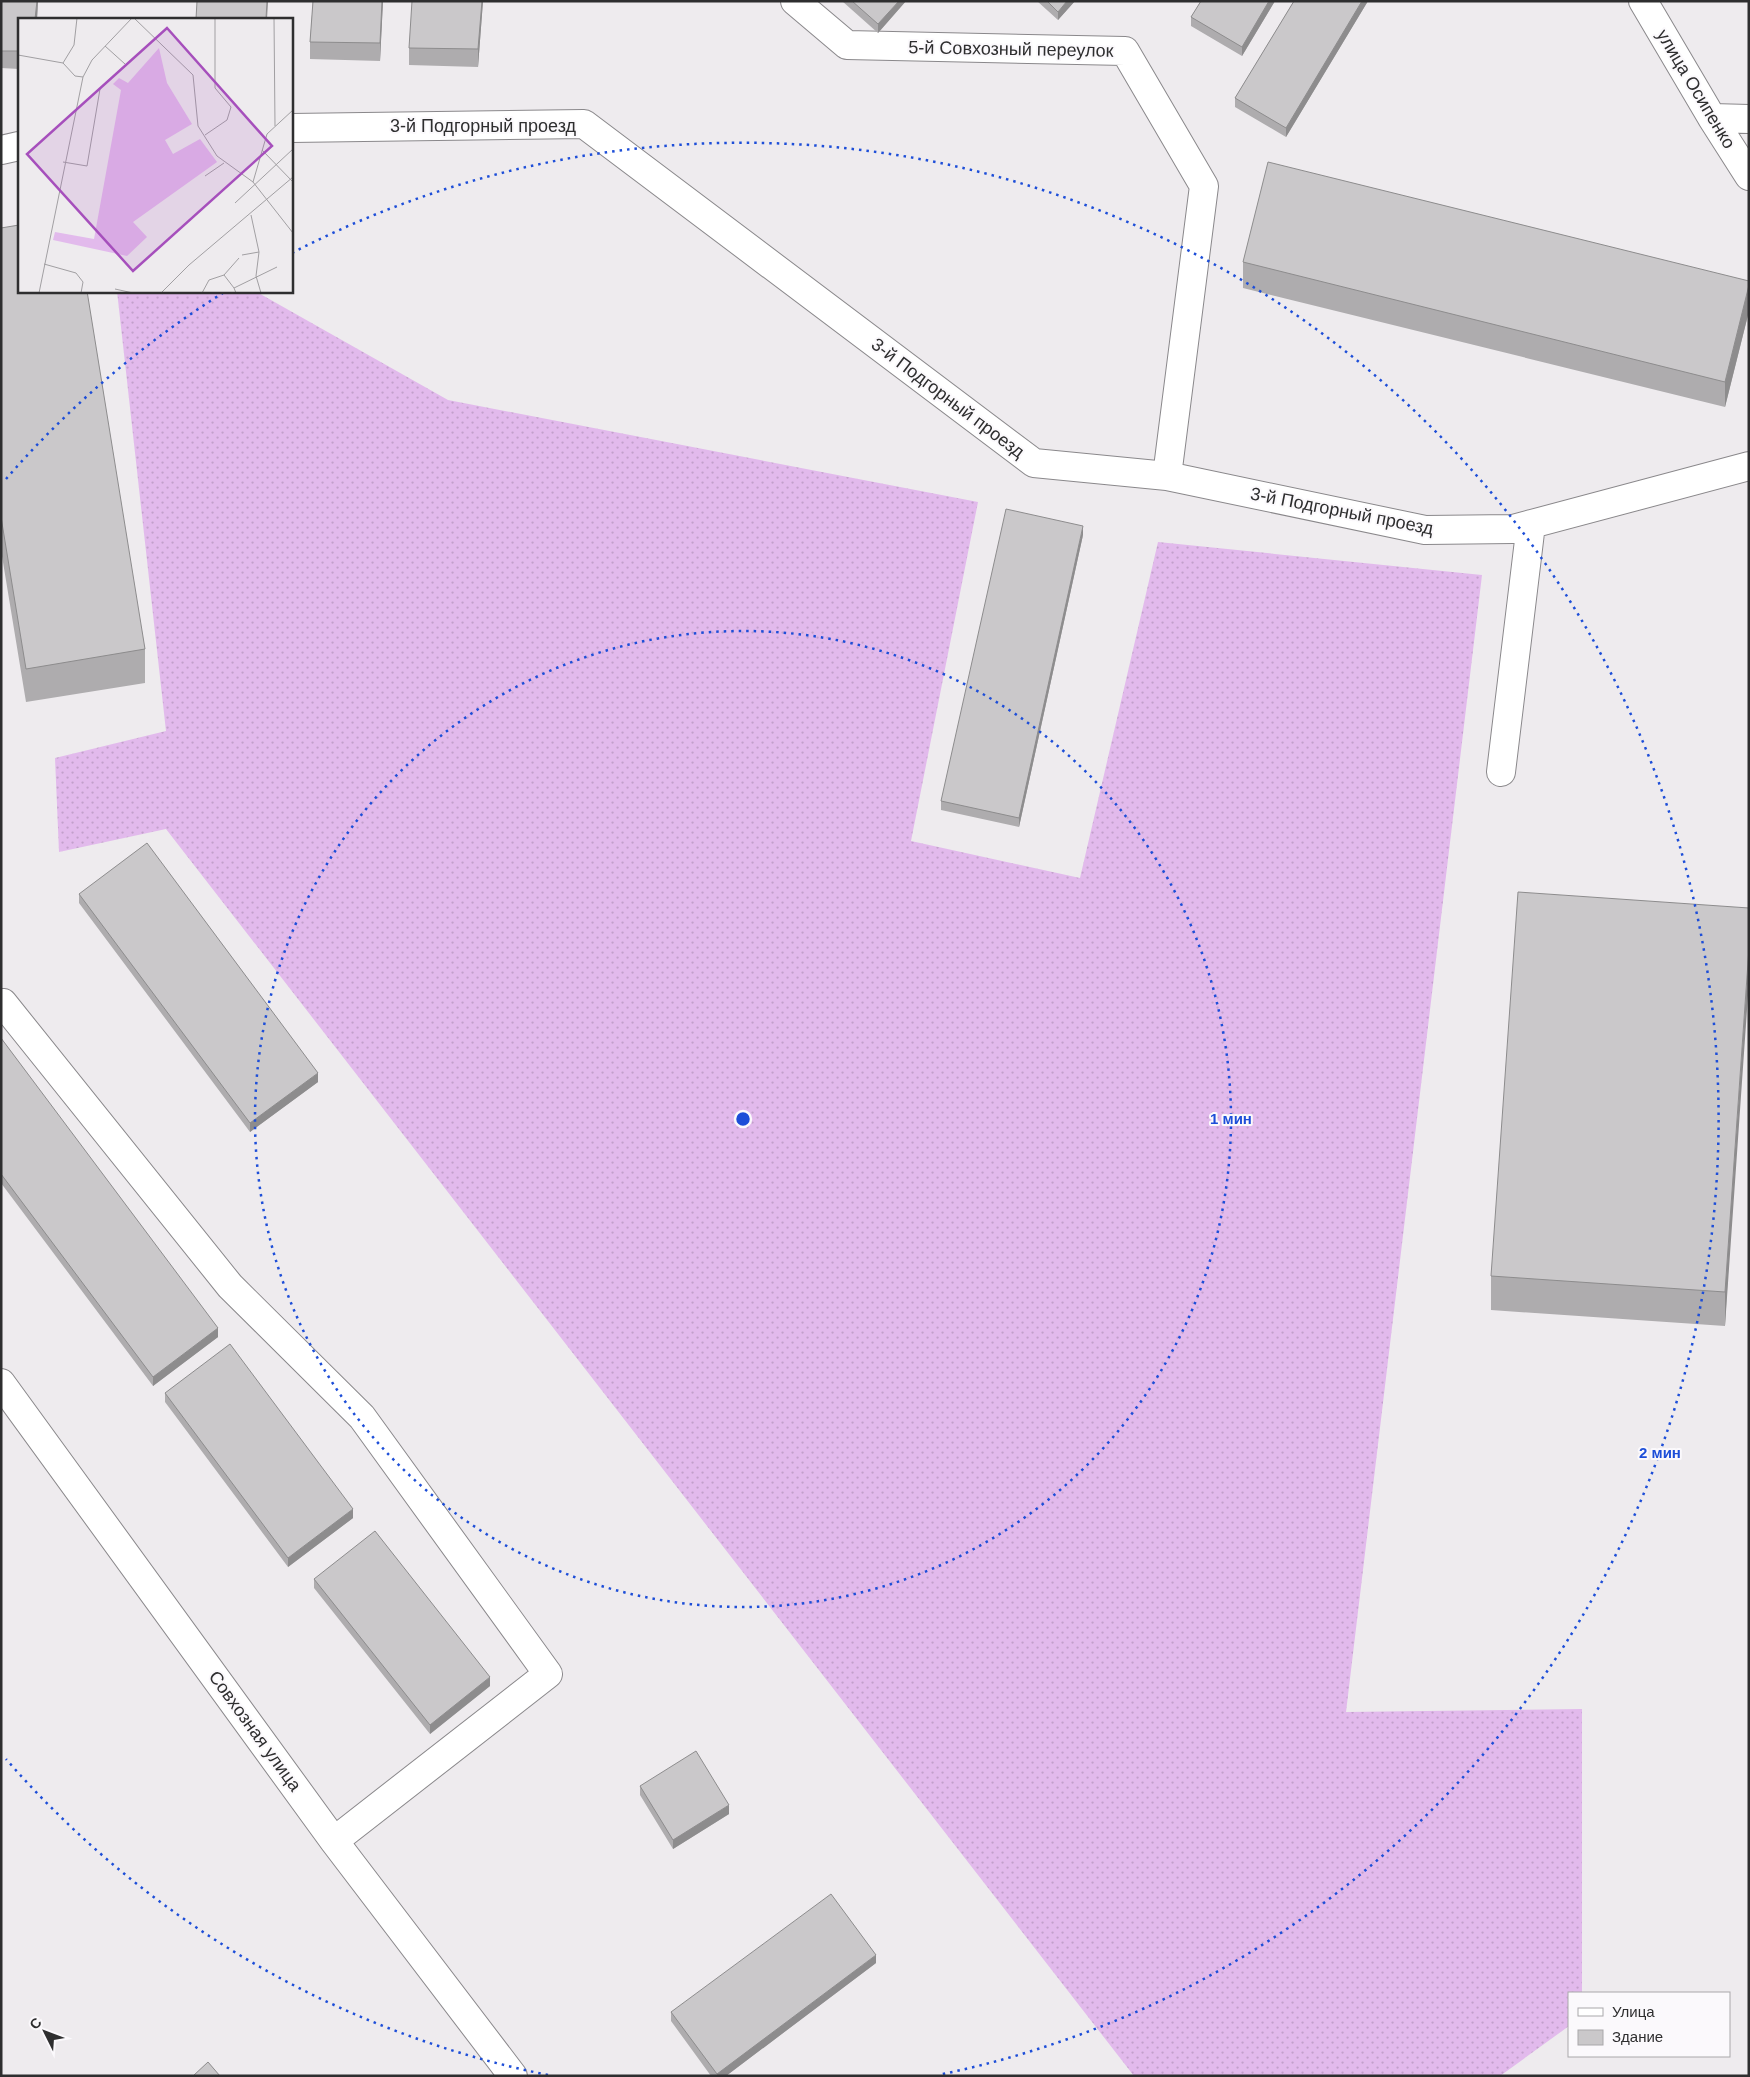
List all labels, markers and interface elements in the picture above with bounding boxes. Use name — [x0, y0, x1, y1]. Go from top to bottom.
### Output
inset map — [18, 18, 292, 292]
street label: улица Осипенко — [1653, 26, 1739, 152]
street label: 5-й Совхозный переулок — [908, 37, 1114, 61]
street label: 3-й Подгорный проезд — [390, 116, 576, 136]
street label: 3-й Подгорный проезд — [868, 334, 1029, 462]
street label: 3-й Подгорный проезд — [1249, 483, 1436, 539]
centre of rings — [734, 1110, 752, 1128]
text: 1 мин — [1210, 1110, 1252, 1127]
text: 2 мин — [1639, 1444, 1681, 1461]
street label: Совхозная улица — [205, 1667, 306, 1796]
legend — [1568, 1992, 1730, 2057]
text: Улица — [1612, 2003, 1655, 2020]
north arrow — [20, 2007, 70, 2057]
text: С — [26, 2014, 45, 2032]
text: Здание — [1612, 2028, 1663, 2045]

